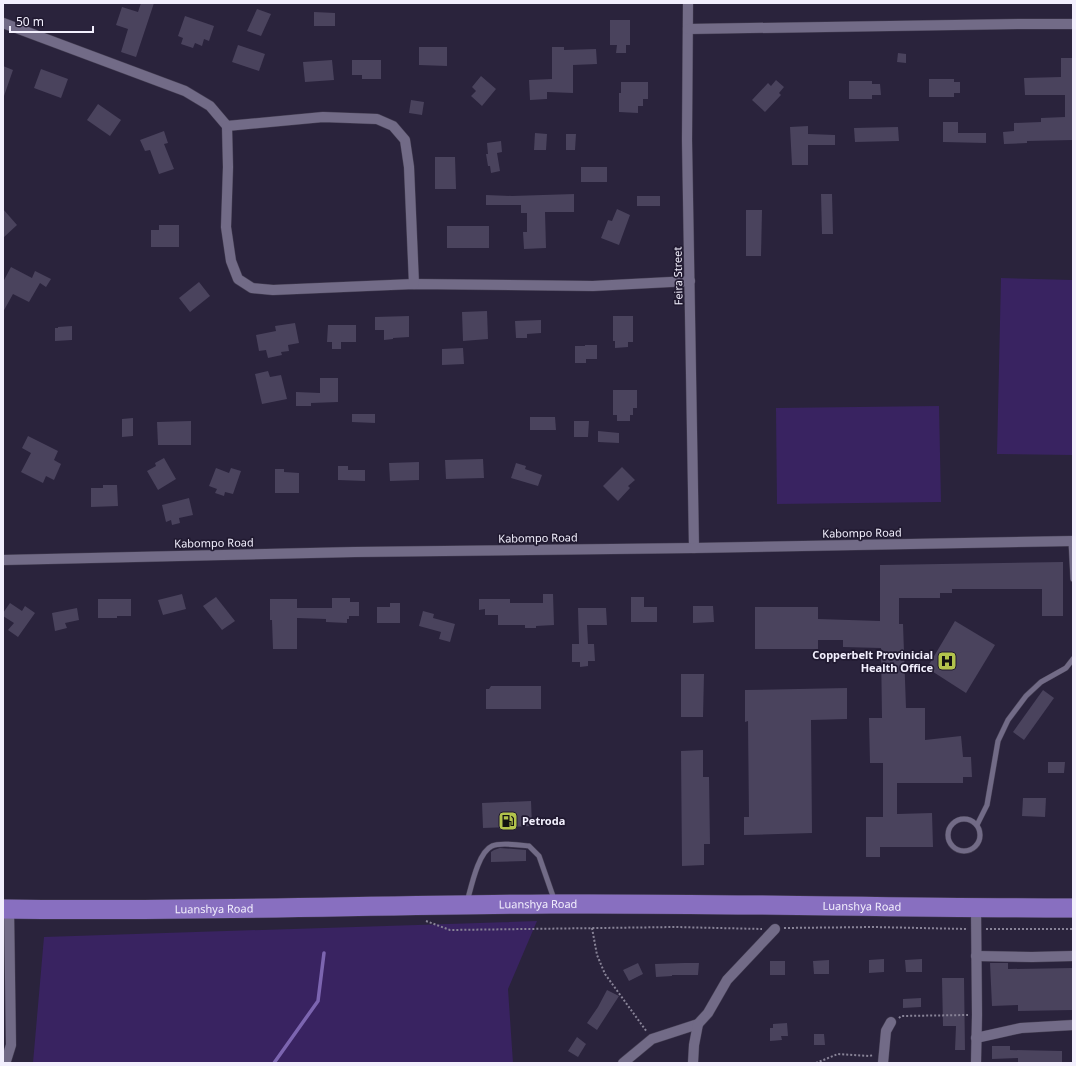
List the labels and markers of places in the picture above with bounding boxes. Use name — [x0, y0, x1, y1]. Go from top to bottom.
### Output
place label: Copperbelt Provinicial Health Office — [812, 647, 933, 675]
hospital icon: Copperbelt Provinicial Health Office — [936, 650, 958, 672]
fuel station icon: Petroda — [497, 810, 519, 832]
place label: Petroda — [522, 813, 565, 828]

